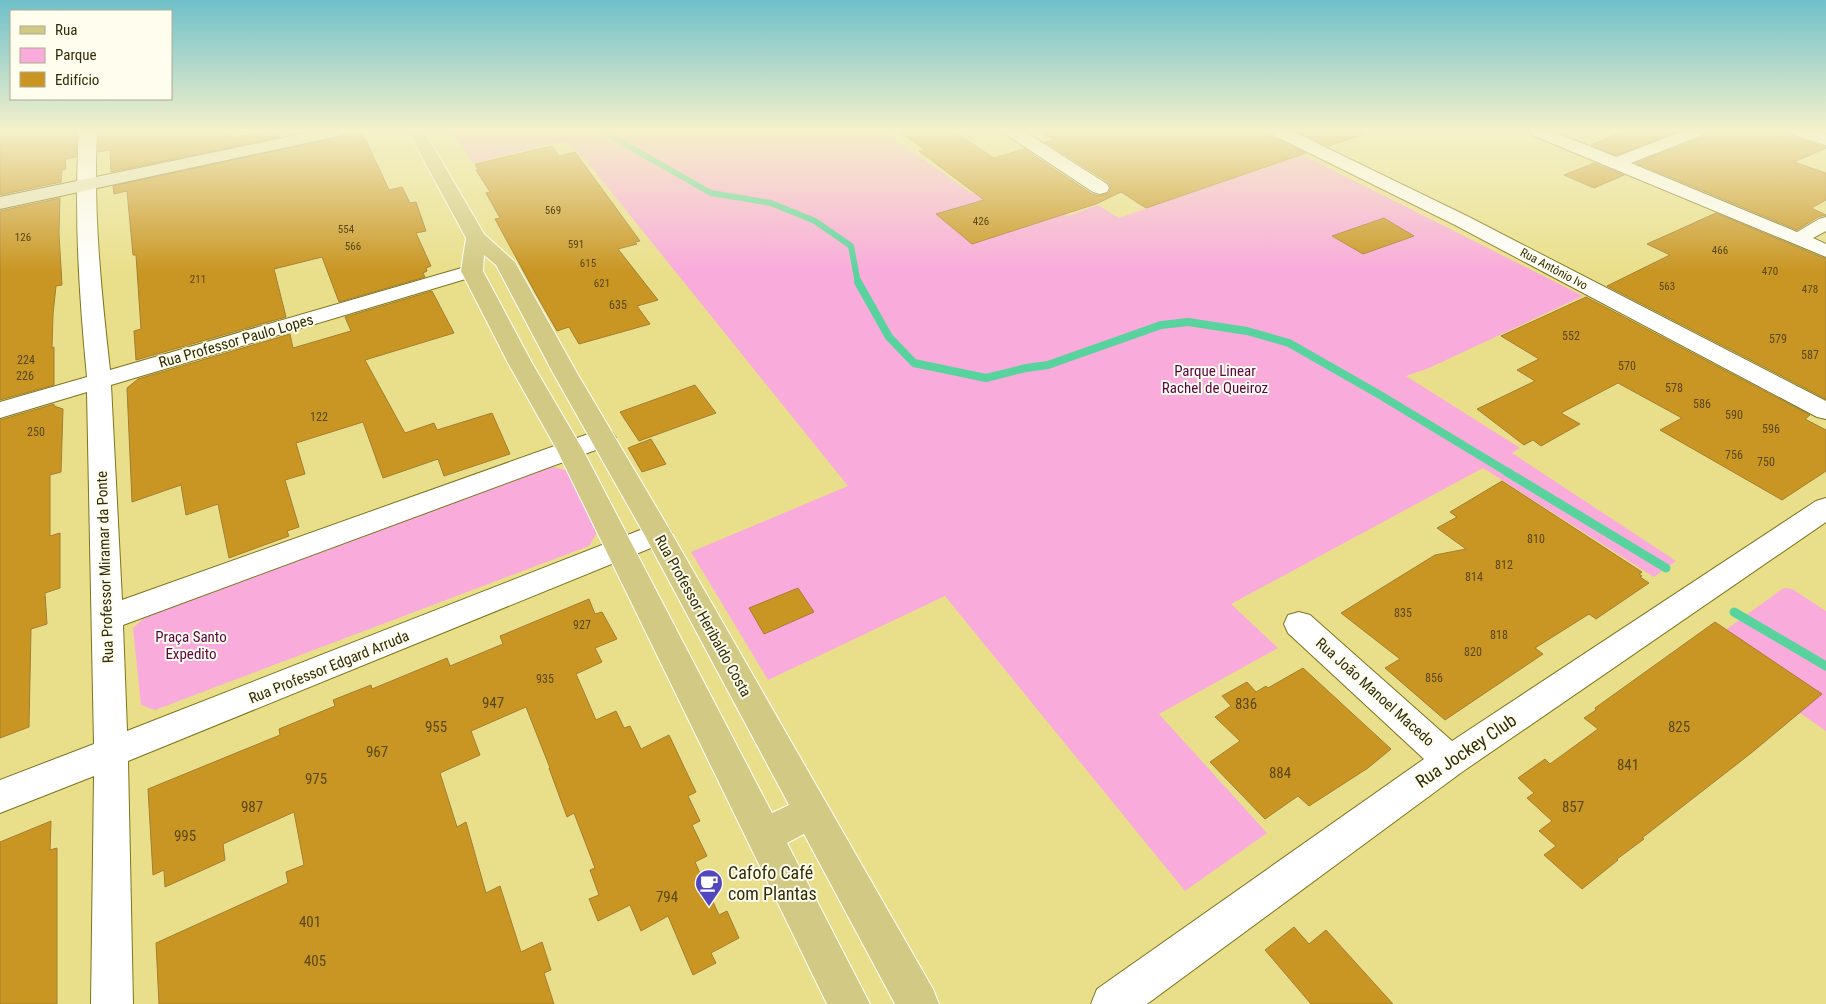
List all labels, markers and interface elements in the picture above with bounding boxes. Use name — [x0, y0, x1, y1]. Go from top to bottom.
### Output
legend — [10, 10, 172, 100]
text: Rua — [55, 21, 77, 39]
text: Parque — [55, 46, 97, 64]
text: Edifício — [55, 71, 99, 89]
house number: 569 — [545, 204, 561, 217]
house number: 426 — [973, 215, 989, 228]
house number: 554 — [338, 223, 355, 236]
house number: 126 — [15, 231, 31, 244]
house number: 591 — [568, 238, 584, 251]
house number: 566 — [345, 240, 361, 253]
house number: 466 — [1712, 244, 1728, 257]
street label: Rua Antônio Ivo — [1518, 245, 1590, 293]
house number: 615 — [580, 257, 596, 270]
house number: 470 — [1762, 265, 1778, 278]
house number: 211 — [190, 273, 206, 286]
house number: 621 — [594, 277, 610, 290]
house number: 563 — [1659, 280, 1675, 293]
house number: 478 — [1802, 283, 1818, 296]
house number: 635 — [609, 298, 627, 312]
street label: Rua Professor Paulo Lopes — [157, 310, 316, 372]
house number: 552 — [1562, 329, 1580, 343]
house number: 579 — [1769, 332, 1787, 346]
house number: 587 — [1801, 348, 1819, 362]
house number: 224 — [17, 353, 35, 367]
house number: 570 — [1618, 359, 1636, 373]
park label: Parque Linear Rachel de Queiroz — [1162, 362, 1268, 397]
house number: 226 — [16, 369, 34, 383]
house number: 578 — [1665, 381, 1683, 395]
house number: 586 — [1693, 397, 1711, 411]
house number: 590 — [1725, 408, 1743, 422]
house number: 122 — [310, 410, 328, 424]
house number: 596 — [1762, 422, 1780, 436]
house number: 250 — [27, 425, 45, 439]
house number: 756 — [1725, 448, 1743, 462]
house number: 750 — [1757, 455, 1775, 469]
street label: Rua Professor Miramar da Ponte — [93, 471, 117, 663]
street label: Rua Professor Heribaldo Costa — [651, 532, 755, 700]
house number: 810 — [1527, 532, 1545, 546]
house number: 812 — [1495, 558, 1513, 572]
house number: 814 — [1465, 570, 1483, 584]
house number: 835 — [1394, 606, 1412, 620]
house number: 927 — [573, 618, 591, 632]
street label: Rua Professor Edgard Arruda — [246, 627, 412, 707]
park label: Praça Santo Expedito — [155, 628, 227, 663]
house number: 818 — [1490, 628, 1508, 642]
street label: Rua João Manoel Macedo — [1312, 634, 1438, 750]
house number: 820 — [1464, 645, 1482, 659]
house number: 856 — [1425, 671, 1443, 685]
house number: 935 — [536, 672, 554, 686]
house number: 947 — [482, 694, 504, 712]
house number: 836 — [1235, 695, 1257, 713]
street label: Rua Jockey Club — [1411, 709, 1520, 792]
house number: 955 — [425, 718, 447, 736]
house number: 825 — [1668, 718, 1690, 736]
house number: 967 — [366, 743, 388, 761]
house number: 841 — [1617, 756, 1639, 774]
house number: 884 — [1269, 764, 1291, 782]
house number: 975 — [305, 770, 327, 788]
house number: 987 — [241, 798, 263, 816]
house number: 857 — [1562, 798, 1584, 816]
house number: 995 — [174, 827, 196, 845]
place label: Cafofo Café com Plantas — [728, 862, 817, 904]
cafe icon: Cafofo Café com Plantas — [694, 868, 724, 907]
house number: 794 — [656, 888, 678, 906]
house number: 401 — [299, 913, 321, 931]
house number: 405 — [304, 952, 326, 970]

